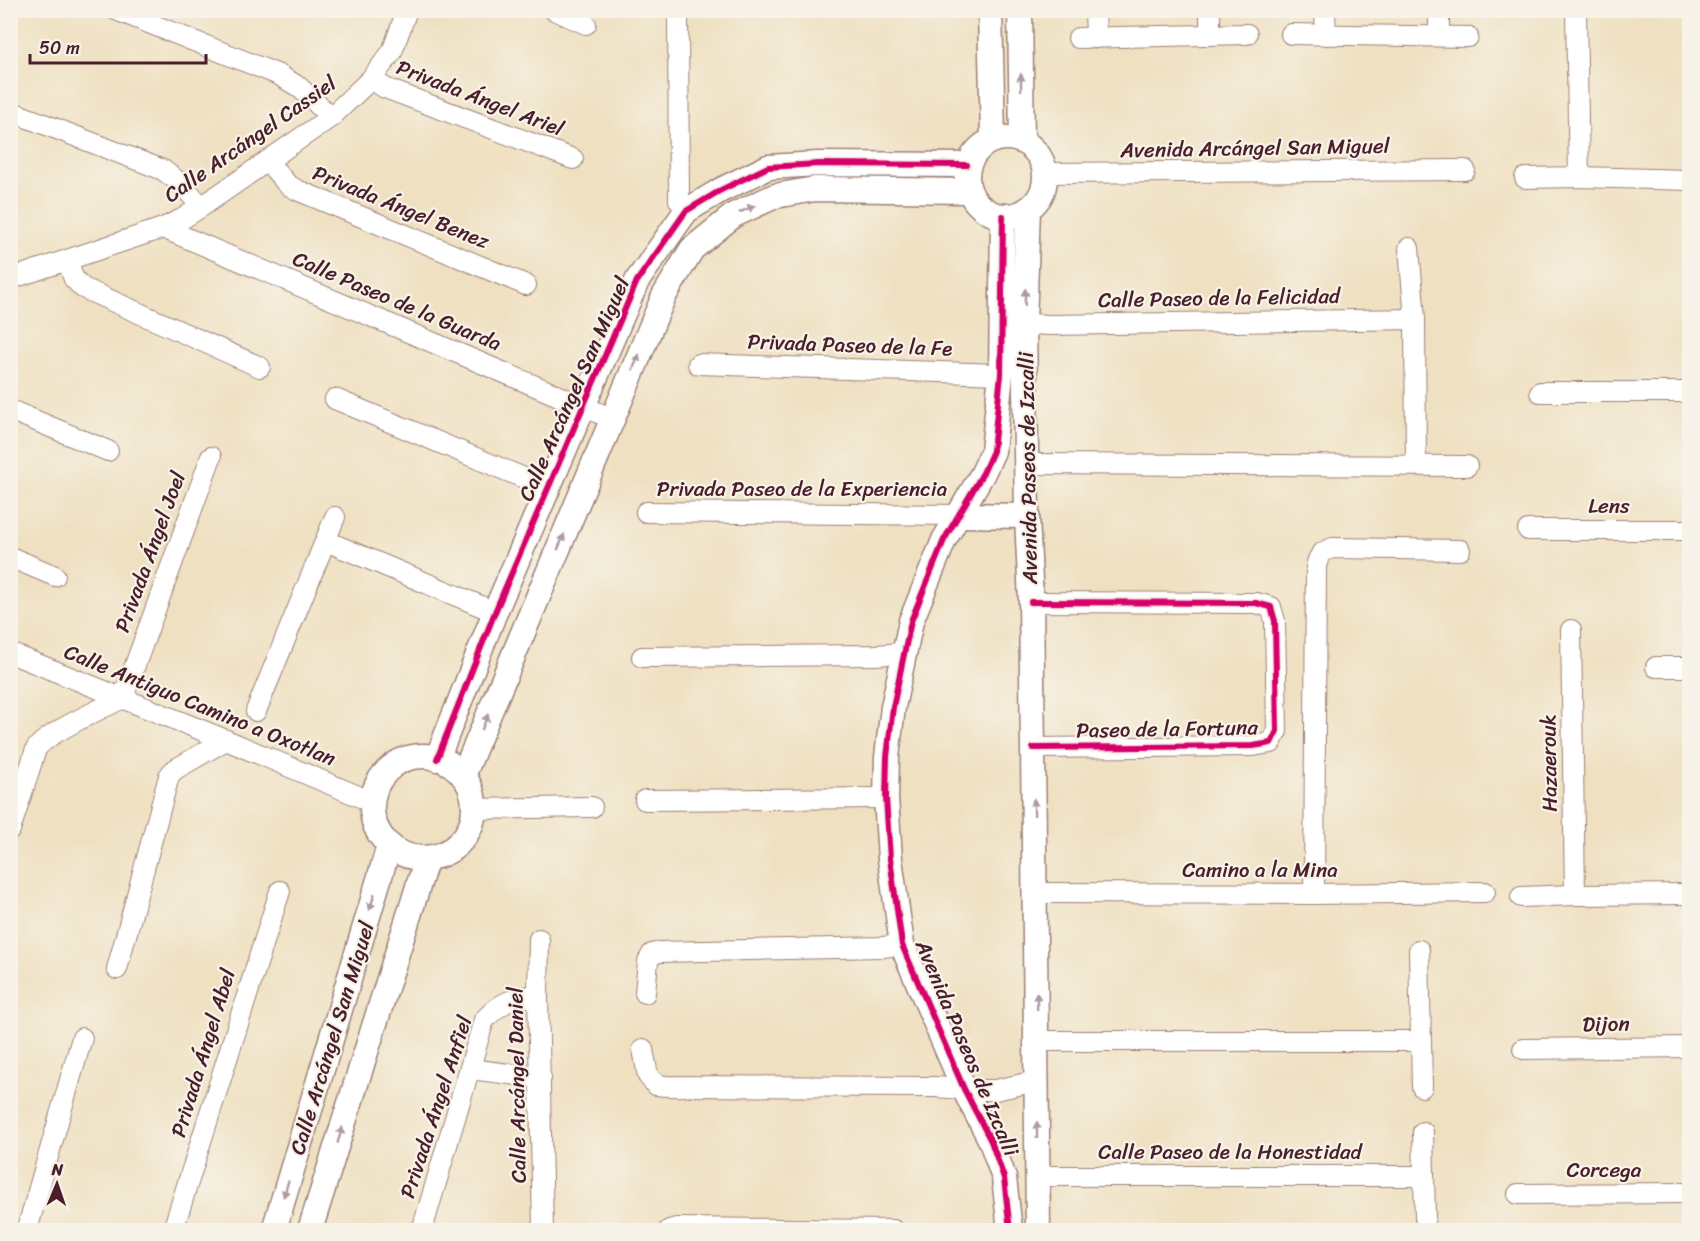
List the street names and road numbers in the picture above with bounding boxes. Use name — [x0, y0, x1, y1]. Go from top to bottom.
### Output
street label: Privada Ángel Ariel — [391, 49, 570, 148]
street label: Calle Arcángel Cassiel — [156, 64, 345, 213]
street label: Avenida Arcángel San Miguel — [1119, 127, 1391, 169]
street label: Privada Ángel Benez — [307, 154, 496, 260]
street label: Calle Paseo de la Guarda — [286, 240, 508, 362]
street label: Calle Arcángel San Miguel — [507, 270, 641, 507]
street label: Calle Paseo de la Felicidad — [1098, 277, 1342, 319]
street label: Privada Paseo de la Fe — [747, 322, 953, 368]
street label: Avenida Paseos de Izcalli — [1007, 350, 1049, 585]
street label: Privada Ángel Joel — [103, 465, 197, 638]
street label: Privada Paseo de la Experiencia — [657, 470, 948, 508]
street label: Lens — [1588, 487, 1630, 525]
street label: Calle Antiguo Camino a Oxotlan — [58, 633, 342, 777]
street label: Paseo de la Fortuna — [1076, 708, 1259, 750]
street label: Hazaerouk — [1529, 714, 1569, 812]
street label: Camino a la Mina — [1182, 851, 1338, 889]
street label: Calle Arcángel San Miguel — [278, 916, 386, 1159]
street label: Avenida Paseos de Izcalli — [904, 933, 1030, 1163]
street label: Privada Ángel Abel — [159, 963, 247, 1142]
street label: Calle Arcángel Daniel — [496, 985, 538, 1184]
street label: Dijon — [1582, 1005, 1630, 1043]
street label: Privada Ángel Anfiel — [389, 1010, 484, 1203]
street label: Calle Paseo de la Honestidad — [1098, 1133, 1364, 1171]
street label: Corcega — [1567, 1151, 1642, 1189]

